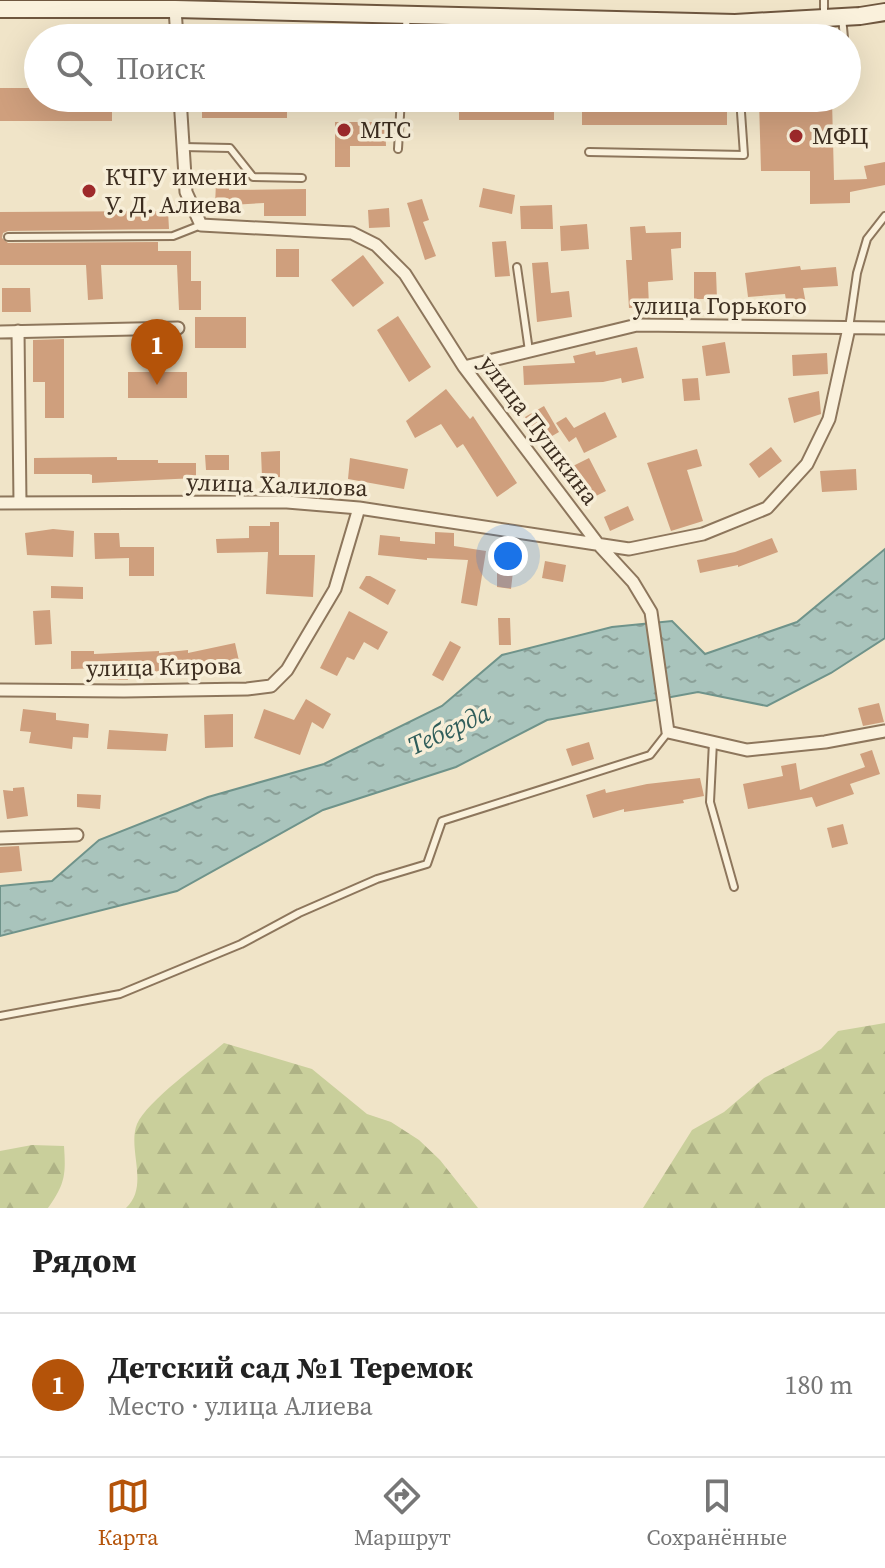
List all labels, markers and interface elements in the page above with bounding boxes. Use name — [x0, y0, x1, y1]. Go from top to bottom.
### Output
search box — [24, 24, 861, 112]
icon: search — [52, 46, 96, 90]
text: Поиск — [116, 48, 205, 89]
place label: МТС — [360, 113, 411, 146]
place label: МФЦ — [812, 119, 868, 152]
marker: МТС — [335, 121, 353, 139]
marker: МФЦ — [787, 127, 805, 145]
place label: КЧГУ имени У. Д. Алиева — [105, 160, 248, 221]
marker: КЧГУ имени У. Д. Алиева — [80, 182, 98, 200]
street label: улица Горького — [633, 289, 807, 322]
pin: 1 — [131, 319, 183, 385]
street label: улица Пушкина — [472, 348, 607, 512]
street label: улица Халилова — [186, 465, 369, 504]
your location — [488, 536, 528, 576]
street label: улица Кирова — [86, 649, 243, 684]
water label: Теберда — [402, 694, 497, 764]
text: Рядом — [32, 1237, 137, 1283]
text: Детский сад №1 Теремок — [108, 1347, 473, 1388]
text: 1 — [51, 1367, 65, 1403]
text: 180 m — [785, 1367, 853, 1403]
text: Место · улица Алиева — [108, 1388, 373, 1424]
tab: Карта — [98, 1474, 158, 1552]
tab: Маршрут — [354, 1474, 451, 1552]
tab: Сохранённые — [646, 1474, 787, 1552]

